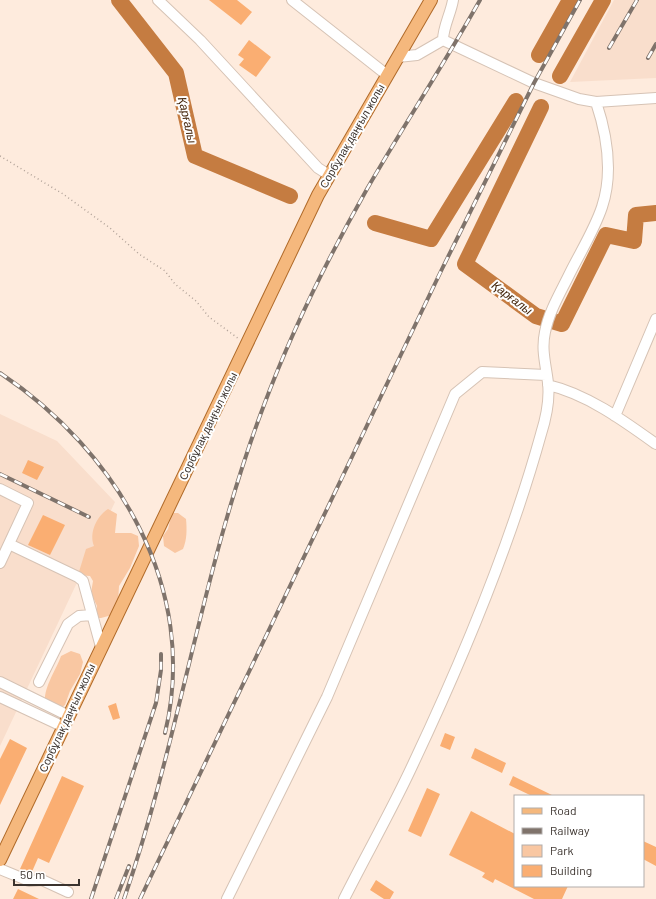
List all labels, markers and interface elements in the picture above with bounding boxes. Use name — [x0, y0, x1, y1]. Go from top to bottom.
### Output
street label: Сорбұлақ даңғыл жолы — [316, 81, 387, 190]
water label: Қарғалы — [175, 95, 200, 145]
water label: Қарғалы — [489, 277, 536, 318]
street label: Сорбұлақ даңғыл жолы — [176, 370, 239, 482]
street label: Сорбұлақ даңғыл жолы — [36, 661, 97, 774]
legend — [514, 795, 644, 887]
text: Road — [550, 803, 577, 817]
text: Railway — [550, 823, 590, 837]
text: Park — [550, 843, 574, 857]
scale bar — [14, 861, 79, 887]
text: Building — [550, 863, 592, 877]
text: 50 m — [20, 867, 45, 881]

